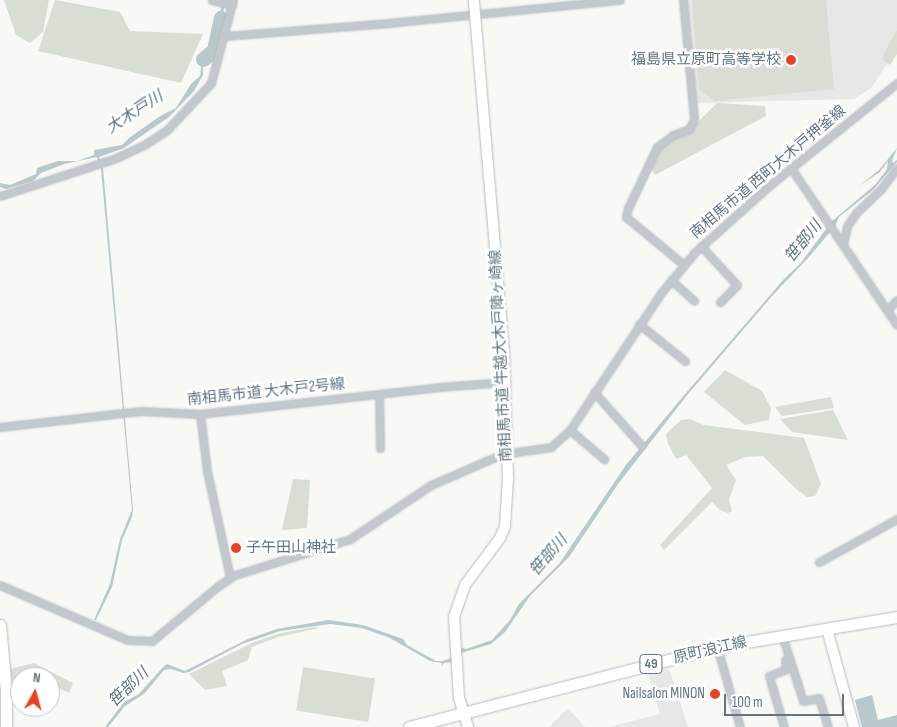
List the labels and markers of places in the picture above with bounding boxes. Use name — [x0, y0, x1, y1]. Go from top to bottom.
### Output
place label: 福島県立原町高等学校 — [631, 51, 781, 69]
marker: 福島県立原町高等学校 — [785, 54, 797, 66]
place label: 子午田山神社 — [246, 539, 336, 557]
marker: 子午田山神社 — [230, 542, 242, 554]
place label: Nailsalon MINON — [622, 685, 705, 703]
marker: Nailsalon MINON — [709, 688, 721, 700]

